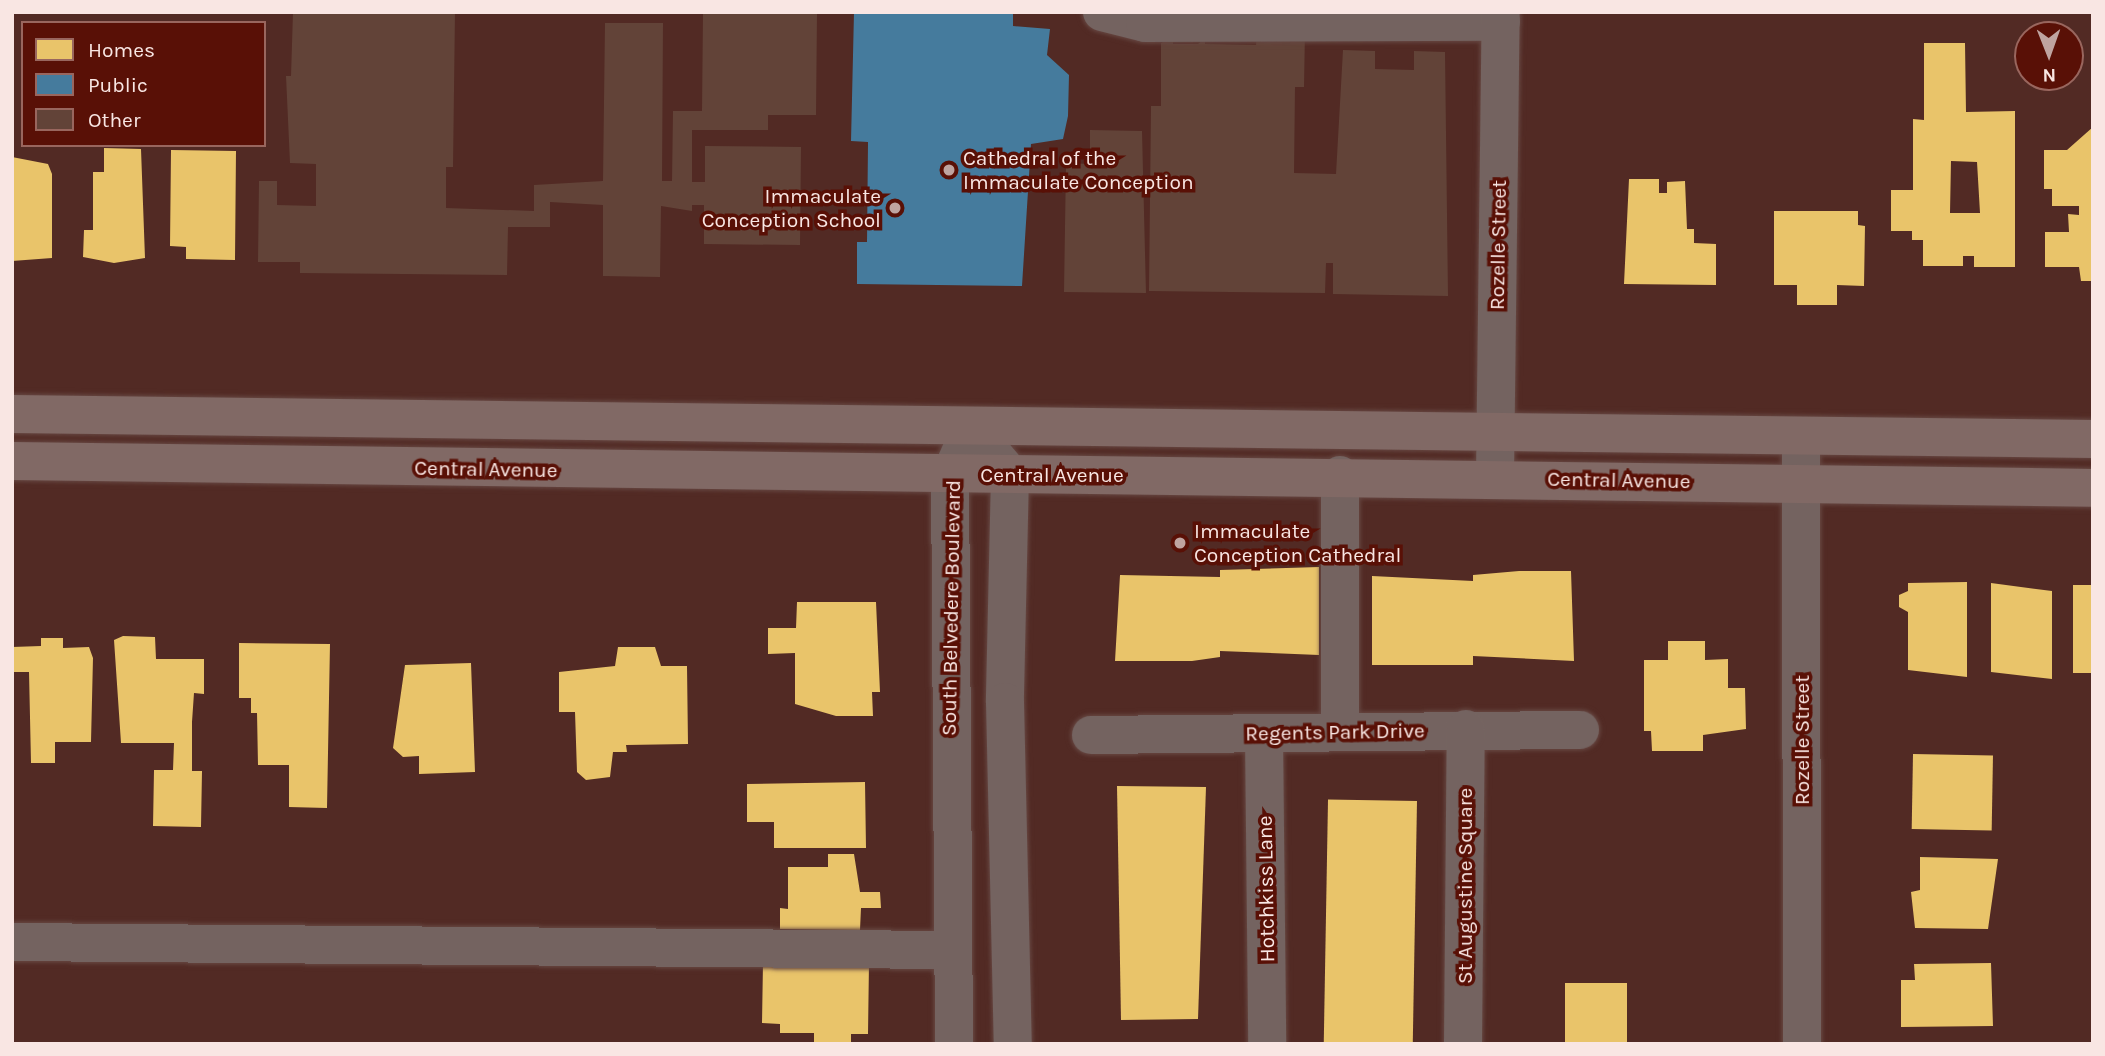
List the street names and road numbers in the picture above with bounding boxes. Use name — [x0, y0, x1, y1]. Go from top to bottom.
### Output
street label: Rozelle Street — [1484, 180, 1512, 310]
street label: Central Avenue — [414, 455, 558, 483]
street label: Central Avenue — [980, 462, 1124, 488]
street label: Central Avenue — [1547, 466, 1691, 494]
street label: South Belvedere Boulevard — [936, 480, 966, 736]
street label: Rozelle Street — [1789, 675, 1815, 805]
street label: Regents Park Drive — [1245, 718, 1425, 746]
street label: St Augustine Square — [1452, 788, 1478, 984]
street label: Hotchkiss Lane — [1252, 815, 1280, 963]

